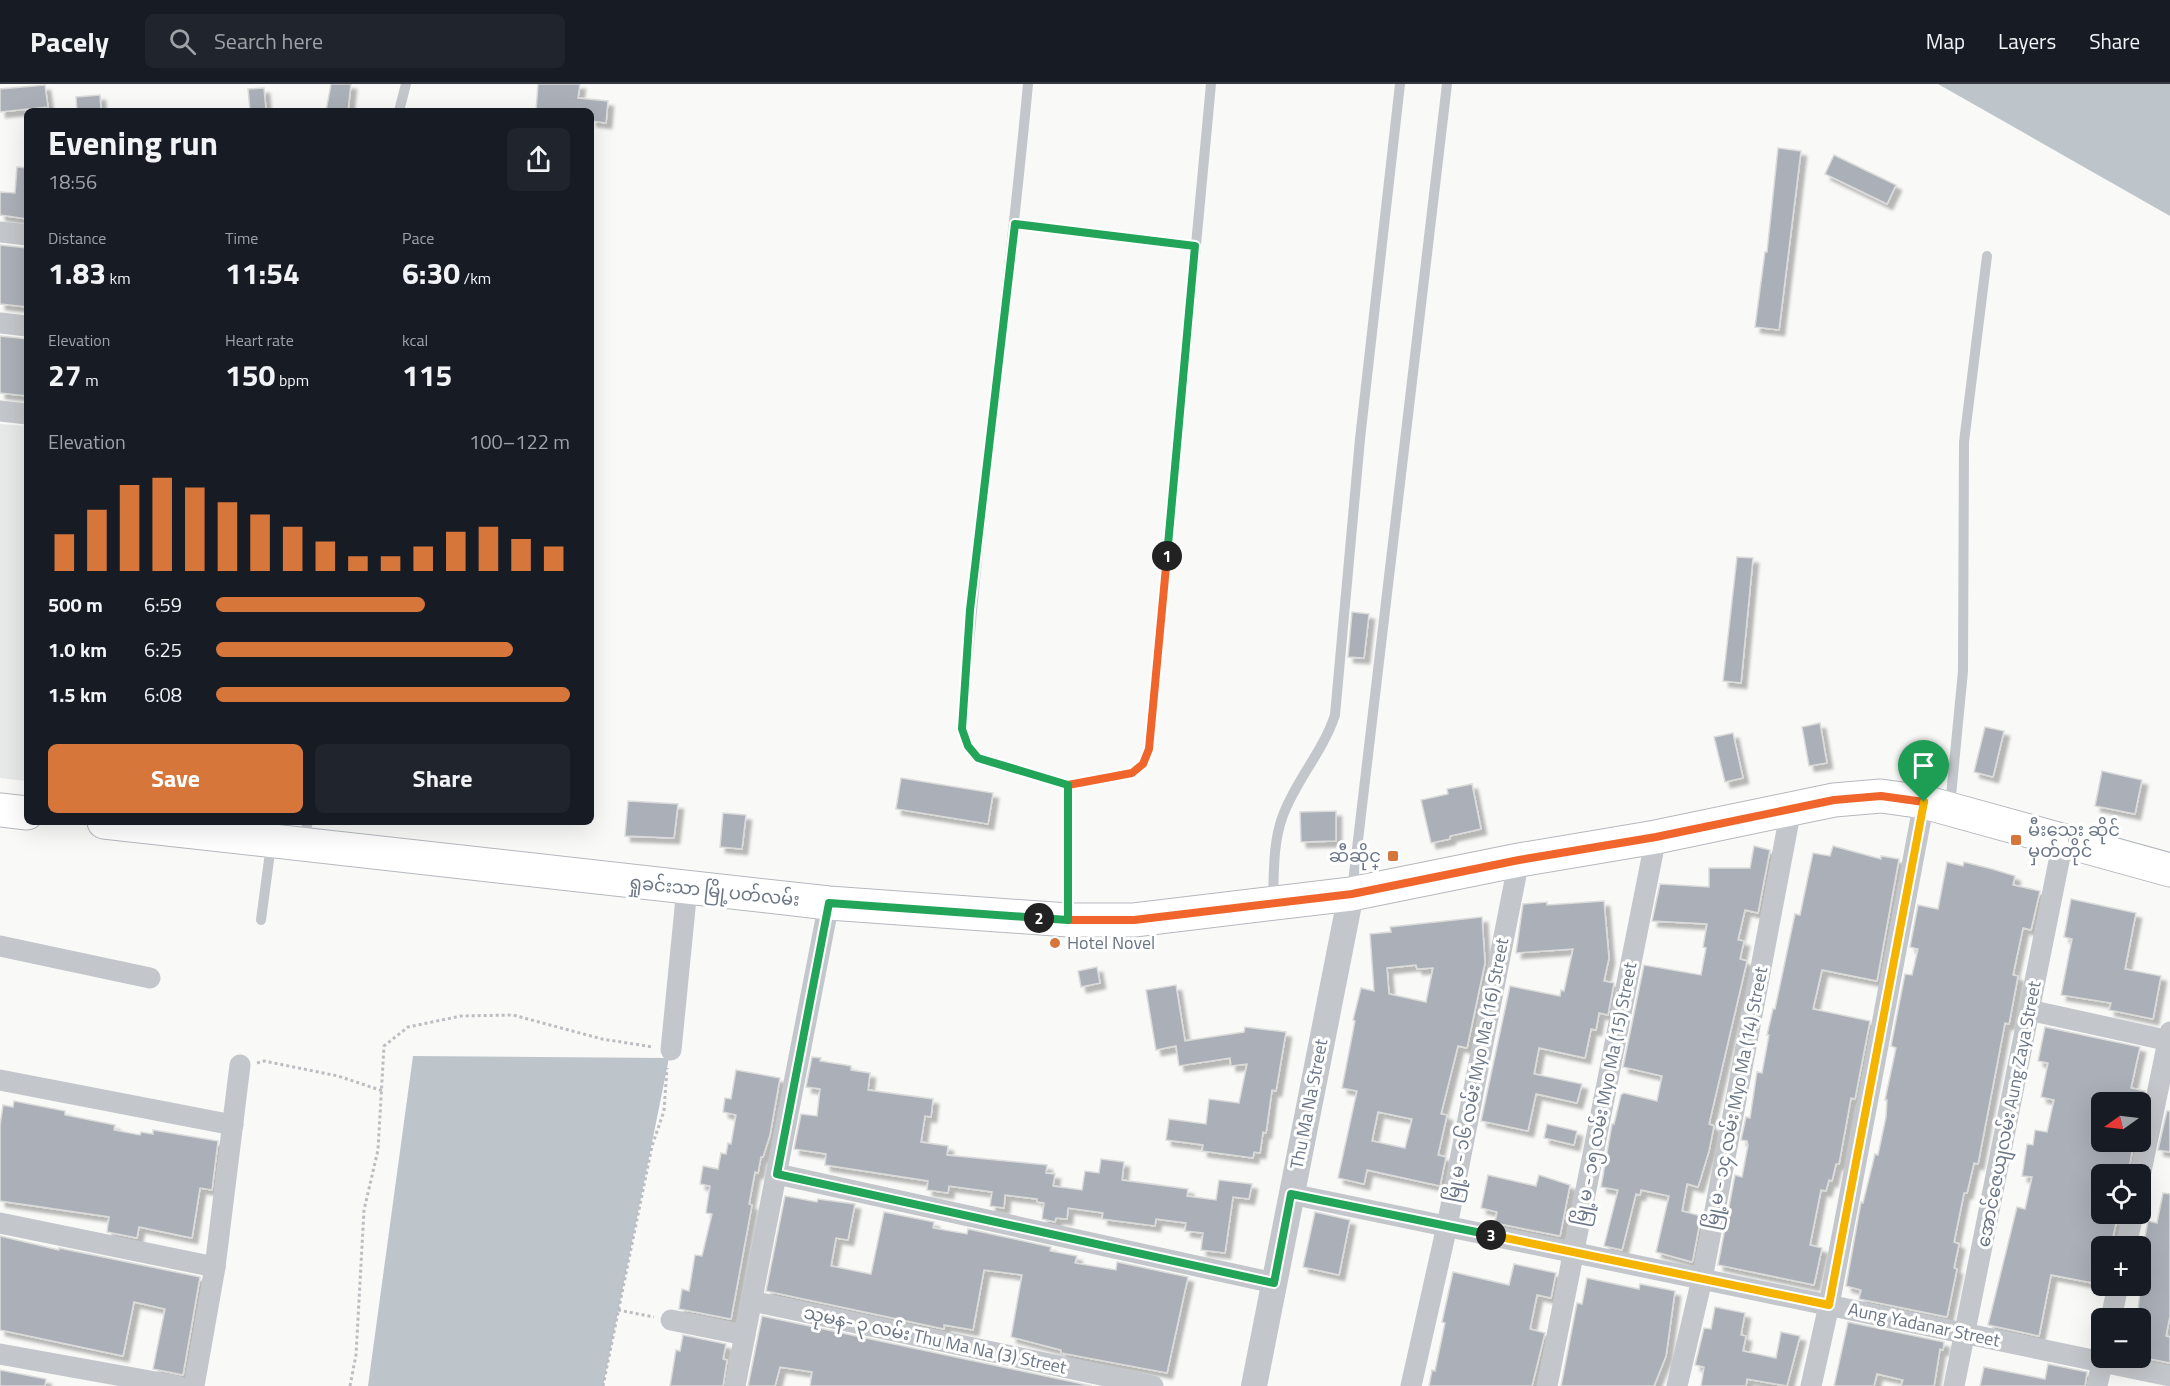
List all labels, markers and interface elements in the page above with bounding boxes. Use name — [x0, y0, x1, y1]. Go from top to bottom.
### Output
search box — [145, 14, 565, 68]
text: Pacely — [30, 20, 109, 63]
text: Search here — [214, 24, 323, 58]
icon: search — [166, 25, 199, 58]
text: Map — [1926, 25, 1965, 57]
text: Layers — [1998, 25, 2056, 57]
text: Share — [2089, 25, 2140, 57]
text: Evening run — [48, 118, 218, 168]
button: share — [507, 128, 570, 191]
text: 18:56 — [48, 166, 97, 197]
text: Distance — [48, 226, 106, 250]
text: Time — [225, 226, 258, 250]
text: Pace — [402, 226, 434, 250]
text: 1.83 — [48, 250, 106, 296]
text: 11:54 — [225, 250, 300, 296]
text: 6:30 — [402, 250, 460, 296]
text: km — [106, 266, 131, 290]
text: /km — [460, 266, 491, 290]
text: Elevation — [48, 328, 110, 352]
text: Heart rate — [225, 328, 294, 352]
text: kcal — [402, 328, 428, 352]
text: 27 — [48, 352, 82, 398]
text: 150 — [225, 352, 275, 398]
text: 115 — [402, 352, 452, 398]
text: m — [82, 368, 99, 392]
text: bpm — [275, 368, 309, 392]
text: Elevation — [48, 426, 126, 457]
text: 100–122 m — [469, 426, 570, 457]
pin: 1 — [1152, 541, 1182, 571]
text: 1 — [1163, 544, 1171, 568]
text: 500 m — [48, 589, 103, 620]
text: 6:59 — [144, 589, 182, 620]
text: 1.0 km — [48, 634, 107, 665]
text: 6:25 — [144, 634, 182, 665]
text: 1.5 km — [48, 679, 107, 710]
text: 6:08 — [144, 679, 182, 710]
pin — [1898, 740, 1949, 802]
button: Save — [48, 744, 303, 813]
button: Share — [315, 744, 570, 813]
icon: arrive — [1907, 749, 1940, 782]
place label: မီးသွေး ဆိုင် မှတ်တိုင် — [2028, 816, 2120, 866]
marker: မီးသွေး ဆိုင် မှတ်တိုင် — [2009, 833, 2023, 847]
place label: ဆီဆိုင္ — [1329, 842, 1381, 871]
marker: ဆီဆိုင္ — [1386, 849, 1400, 863]
street label: ရှုခင်းသာ မြို့ပတ်လမ်း — [627, 868, 801, 915]
pin: 2 — [1024, 903, 1054, 933]
text: 2 — [1035, 906, 1043, 930]
place label: Hotel Novel — [1067, 929, 1155, 956]
street label: မြို့မ - ၁၆ လမ်း Myo Ma (16) Street — [1438, 935, 1517, 1205]
marker: Hotel Novel — [1048, 936, 1062, 950]
street label: မြို့မ - ၁၅ လမ်း Myo Ma (15) Street — [1566, 959, 1645, 1228]
street label: မြို့မ - ၁၄ လမ်း Myo Ma (14) Street — [1697, 964, 1776, 1232]
street label: အောင်ဇေယျလမ်း Aung Zaya Street — [1969, 978, 2050, 1250]
street label: Thu Ma Na Street — [1283, 1036, 1335, 1171]
north arrow — [2091, 1092, 2151, 1152]
map controls — [2091, 1092, 2151, 1368]
button: locate — [2091, 1164, 2151, 1224]
pin: 3 — [1476, 1220, 1506, 1250]
text: 3 — [1487, 1223, 1495, 1247]
button: + — [2091, 1236, 2151, 1296]
street label: Aung Yadanar Street — [1846, 1295, 2003, 1354]
street label: သုမန- ၃ လမ်း Thu Ma Na (3) Street — [801, 1298, 1070, 1383]
button: − — [2091, 1308, 2151, 1368]

